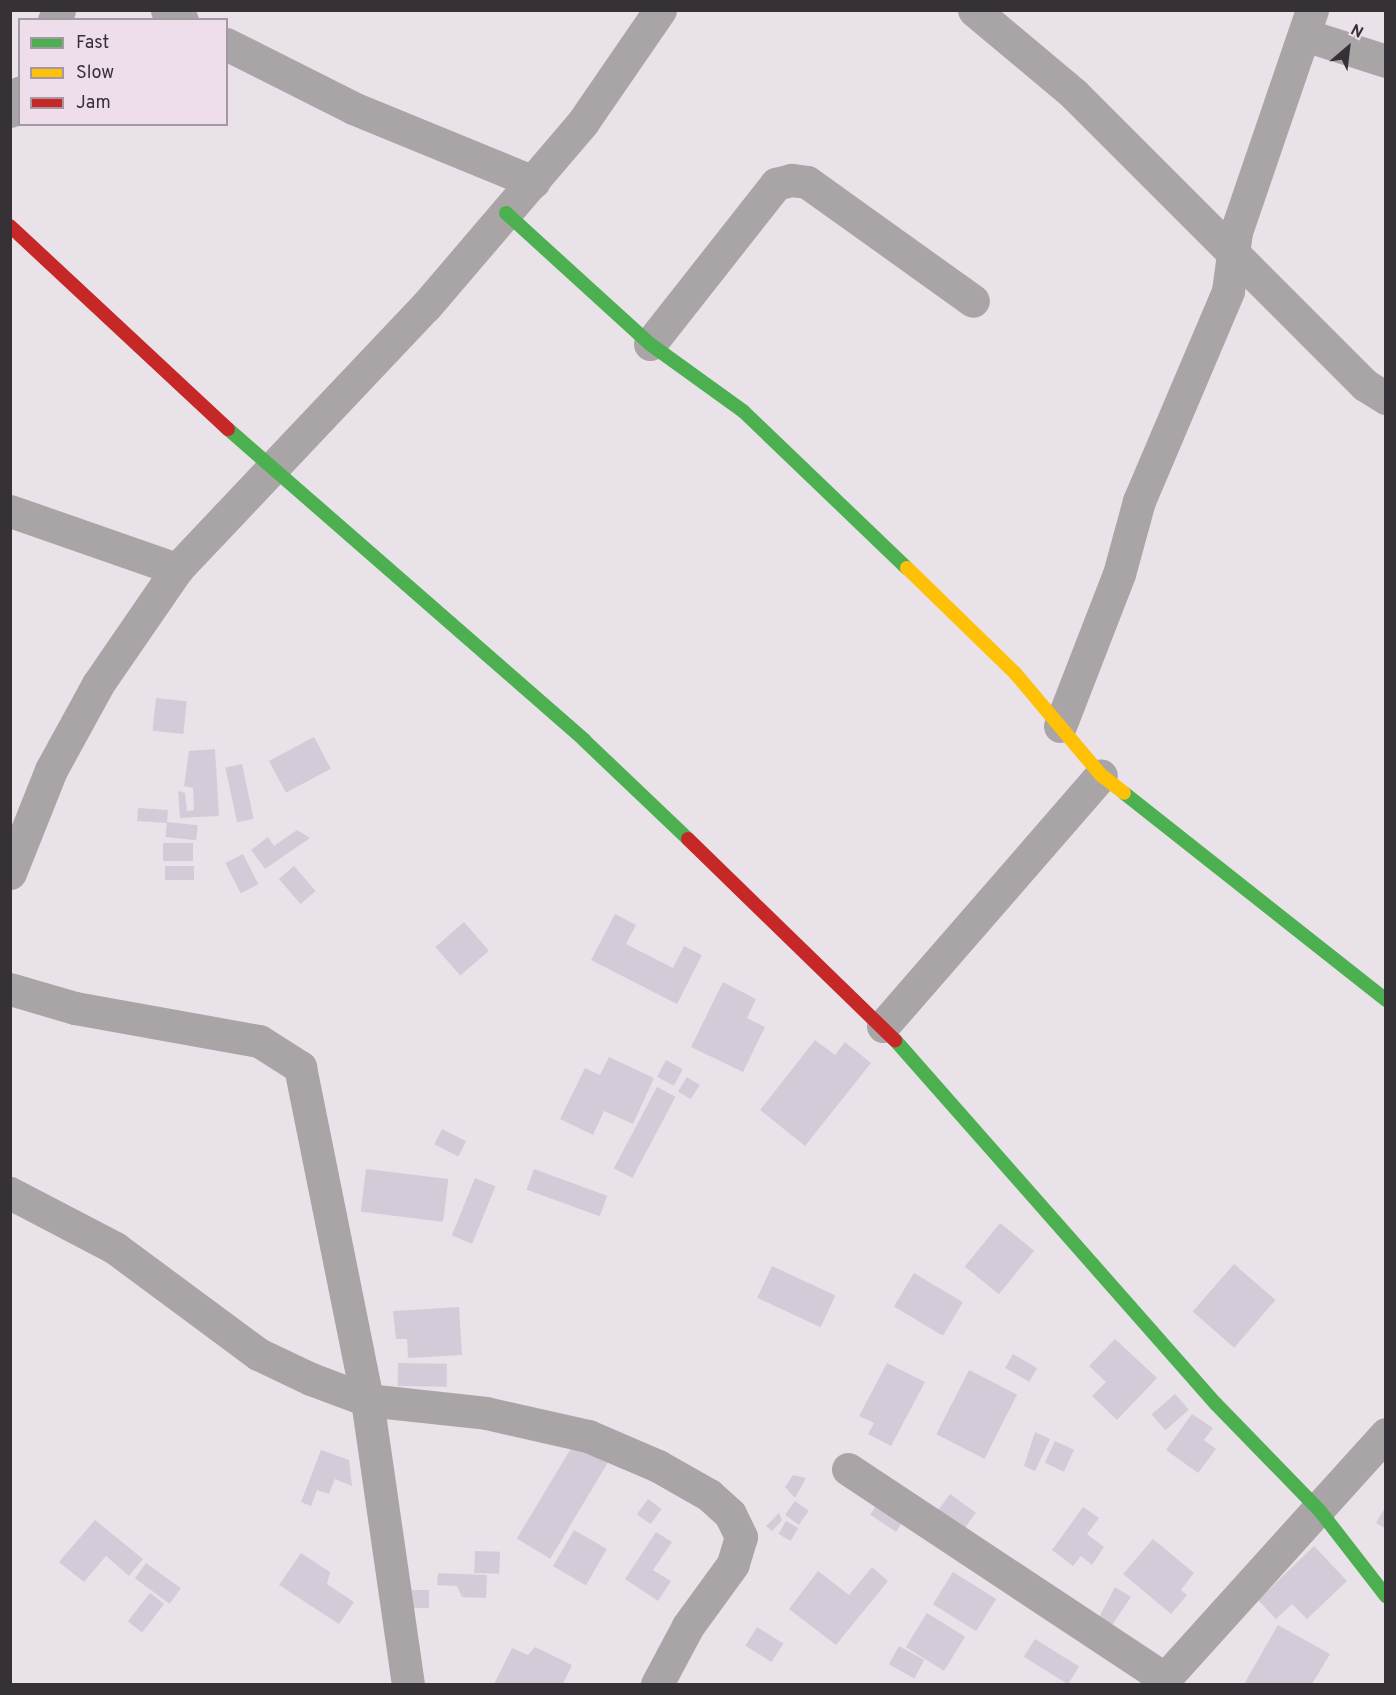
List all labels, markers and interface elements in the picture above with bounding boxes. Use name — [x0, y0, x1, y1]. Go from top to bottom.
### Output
legend — [18, 18, 228, 126]
north arrow — [1318, 18, 1378, 78]
text: N — [1347, 21, 1366, 44]
text: Fast — [76, 32, 109, 55]
text: Slow — [76, 62, 114, 85]
text: Jam — [76, 92, 111, 115]

